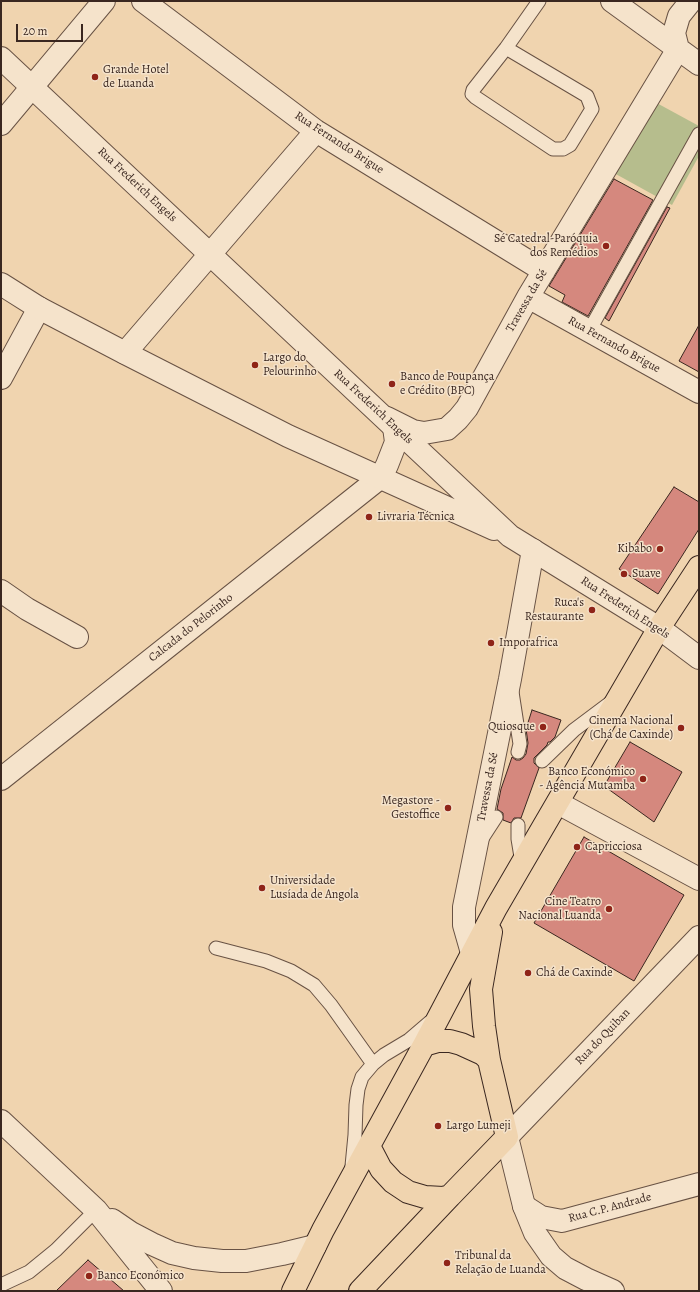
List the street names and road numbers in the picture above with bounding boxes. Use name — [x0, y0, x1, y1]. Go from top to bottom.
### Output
street label: Rua Fernando Brigue — [292, 109, 386, 177]
street label: Rua Frederich Engels — [94, 145, 180, 225]
street label: Travessa da Sé — [503, 267, 551, 335]
street label: Rua Fernando Brigue — [565, 314, 663, 376]
street label: Rua Frederich Engels — [330, 367, 416, 447]
street label: Rua Frederich Engels — [578, 574, 672, 642]
street label: Calcada do Pelorinho — [146, 591, 236, 665]
street label: Travessa da Sé — [474, 751, 502, 823]
street label: Rua do Quiban — [573, 1006, 633, 1068]
street label: Rua C.P. Andrade — [567, 1190, 653, 1226]

